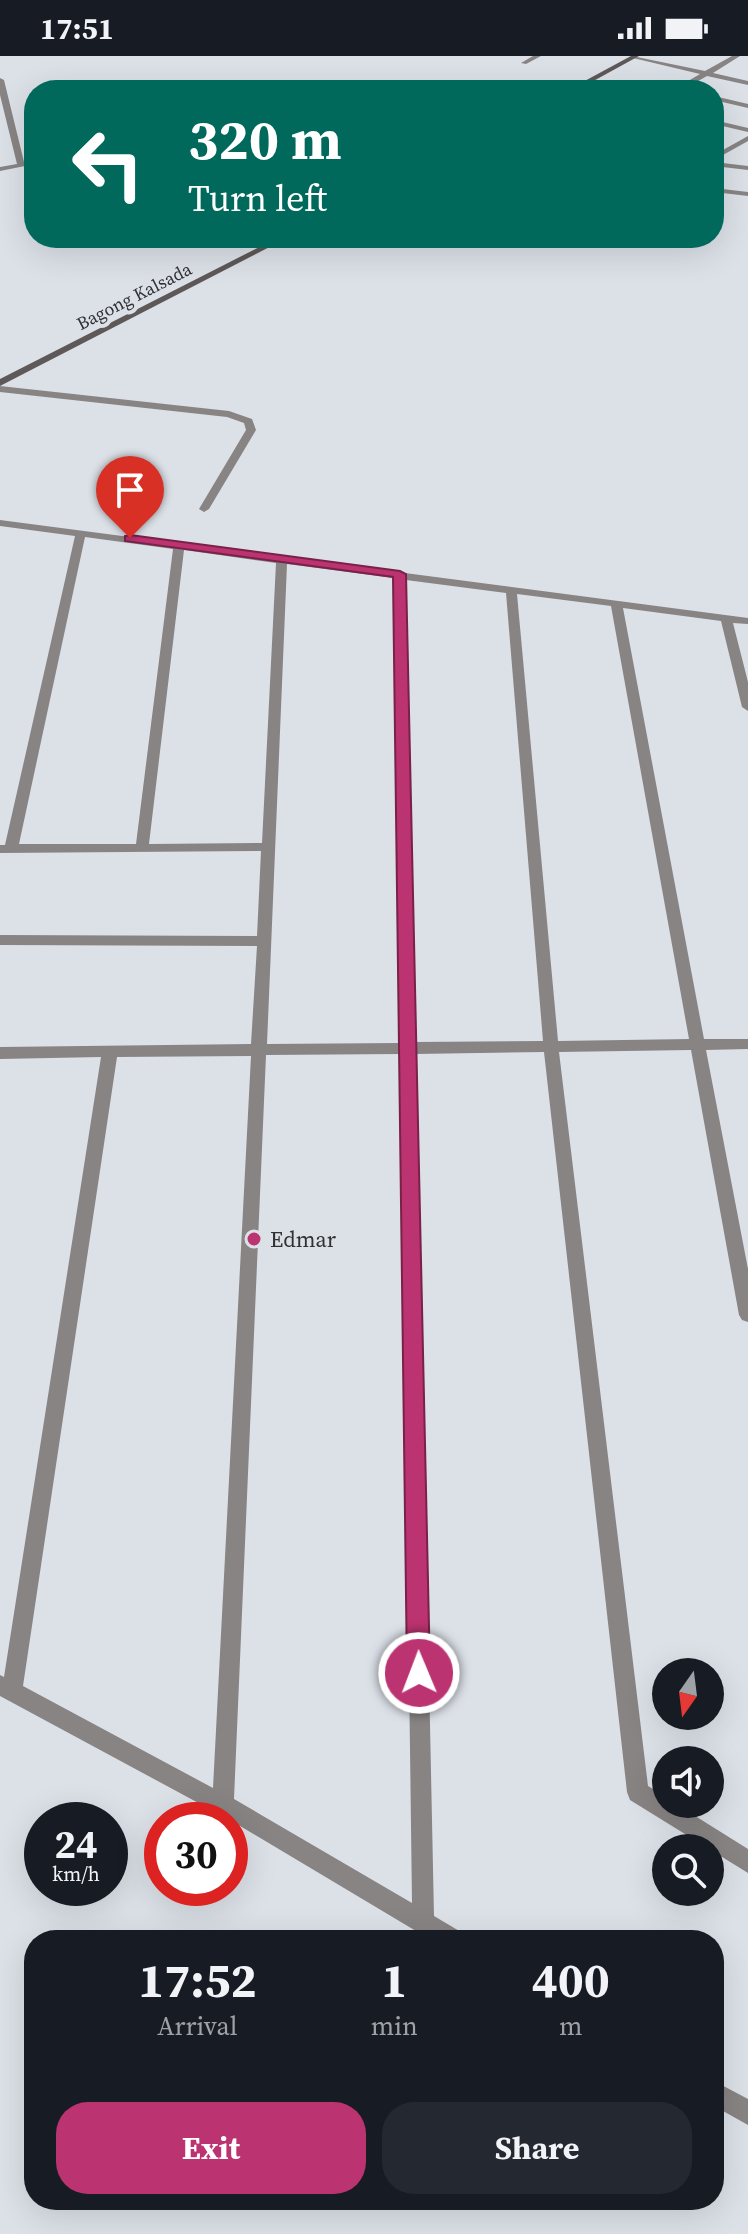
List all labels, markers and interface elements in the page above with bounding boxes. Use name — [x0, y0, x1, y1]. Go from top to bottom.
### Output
text: 17:51 — [40, 8, 114, 49]
text: 320 m — [188, 101, 342, 178]
icon: left — [56, 112, 160, 216]
text: Turn left — [188, 174, 327, 223]
street label: Bagong Kalsada — [72, 256, 197, 336]
pin — [96, 456, 164, 538]
icon: arrive — [108, 468, 152, 512]
place label: Edmar — [270, 1224, 337, 1254]
marker: Edmar — [245, 1230, 263, 1248]
position arrow — [377, 1631, 461, 1715]
north arrow — [652, 1658, 724, 1730]
map controls — [652, 1658, 724, 1906]
button: sound — [652, 1746, 724, 1818]
speed limit sign: 30 — [144, 1802, 248, 1906]
text: 24 — [54, 1817, 98, 1871]
button: search — [652, 1834, 724, 1906]
text: km/h — [52, 1860, 100, 1888]
text: 17:52 — [138, 1947, 257, 2013]
text: 1 — [381, 1947, 407, 2013]
text: 400 — [532, 1947, 610, 2013]
text: Arrival — [157, 2008, 238, 2044]
text: min — [371, 2008, 418, 2044]
text: m — [559, 2008, 583, 2044]
button: Exit — [56, 2102, 366, 2194]
button: Share — [382, 2102, 692, 2194]

